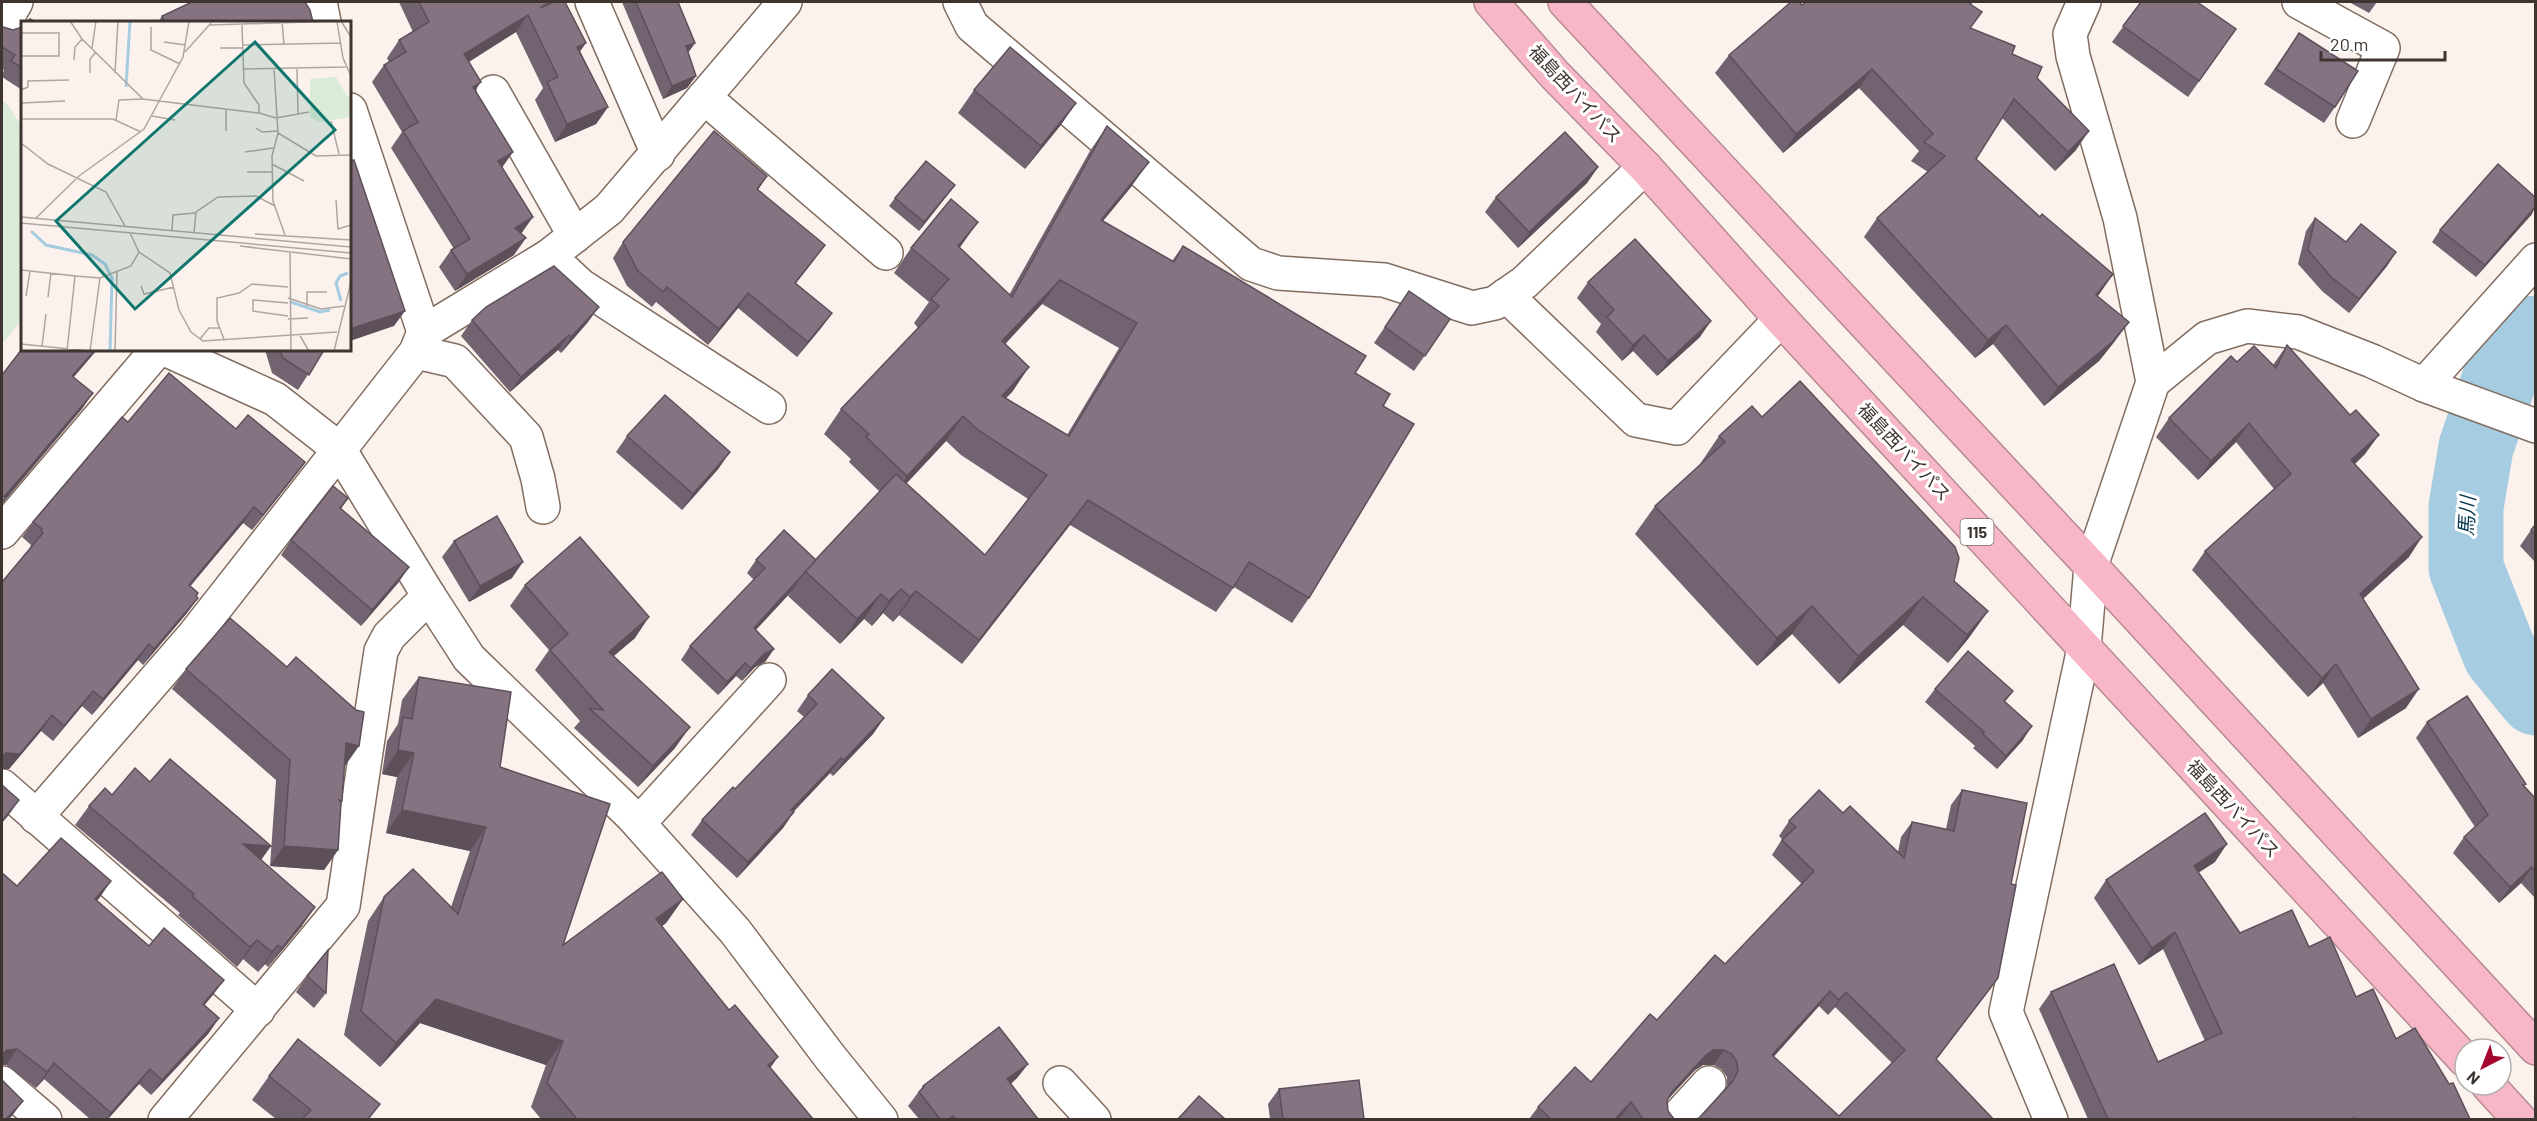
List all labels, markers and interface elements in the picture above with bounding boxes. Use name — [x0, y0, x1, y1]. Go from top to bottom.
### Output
inset map — [21, 21, 351, 351]
scale bar — [2321, 24, 2446, 62]
text: 20 m — [2330, 33, 2368, 55]
street label: 福島西バイパス — [1525, 40, 1627, 147]
street label: 福島西バイパス — [1854, 398, 1956, 505]
water label: 馬川 — [2453, 493, 2479, 537]
road number: 115 — [1960, 519, 1994, 545]
street label: 福島西バイパス — [2183, 755, 2285, 862]
north arrow — [2453, 1037, 2513, 1097]
text: N — [2462, 1068, 2483, 1089]

